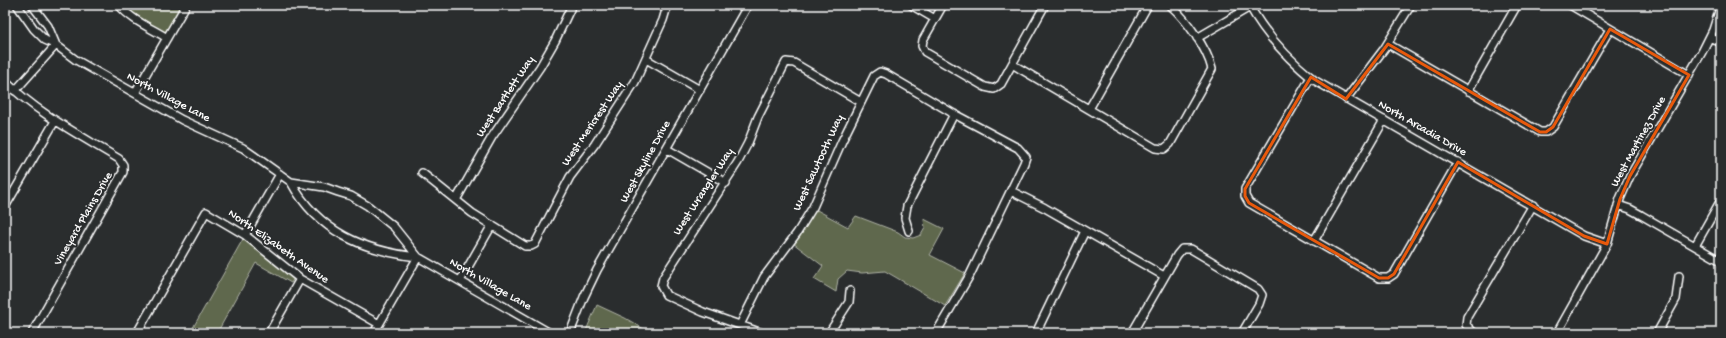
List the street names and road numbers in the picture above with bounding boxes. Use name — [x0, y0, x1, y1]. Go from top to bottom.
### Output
street label: West Bartlett Way — [474, 54, 538, 140]
street label: North Village Lane — [124, 70, 213, 126]
street label: West Mericrest Way — [559, 79, 627, 169]
street label: West Martinez Drive — [1608, 94, 1670, 190]
street label: North Arcadia Drive — [1375, 98, 1469, 160]
street label: West Sawtooth Way — [791, 113, 847, 213]
street label: West Skyline Drive — [618, 118, 675, 205]
street label: West Wrangler Way — [671, 146, 737, 238]
street label: Vineyard Plains Drive — [51, 169, 117, 269]
street label: North Elizabeth Avenue — [225, 207, 332, 288]
street label: North Village Lane — [446, 256, 534, 315]

